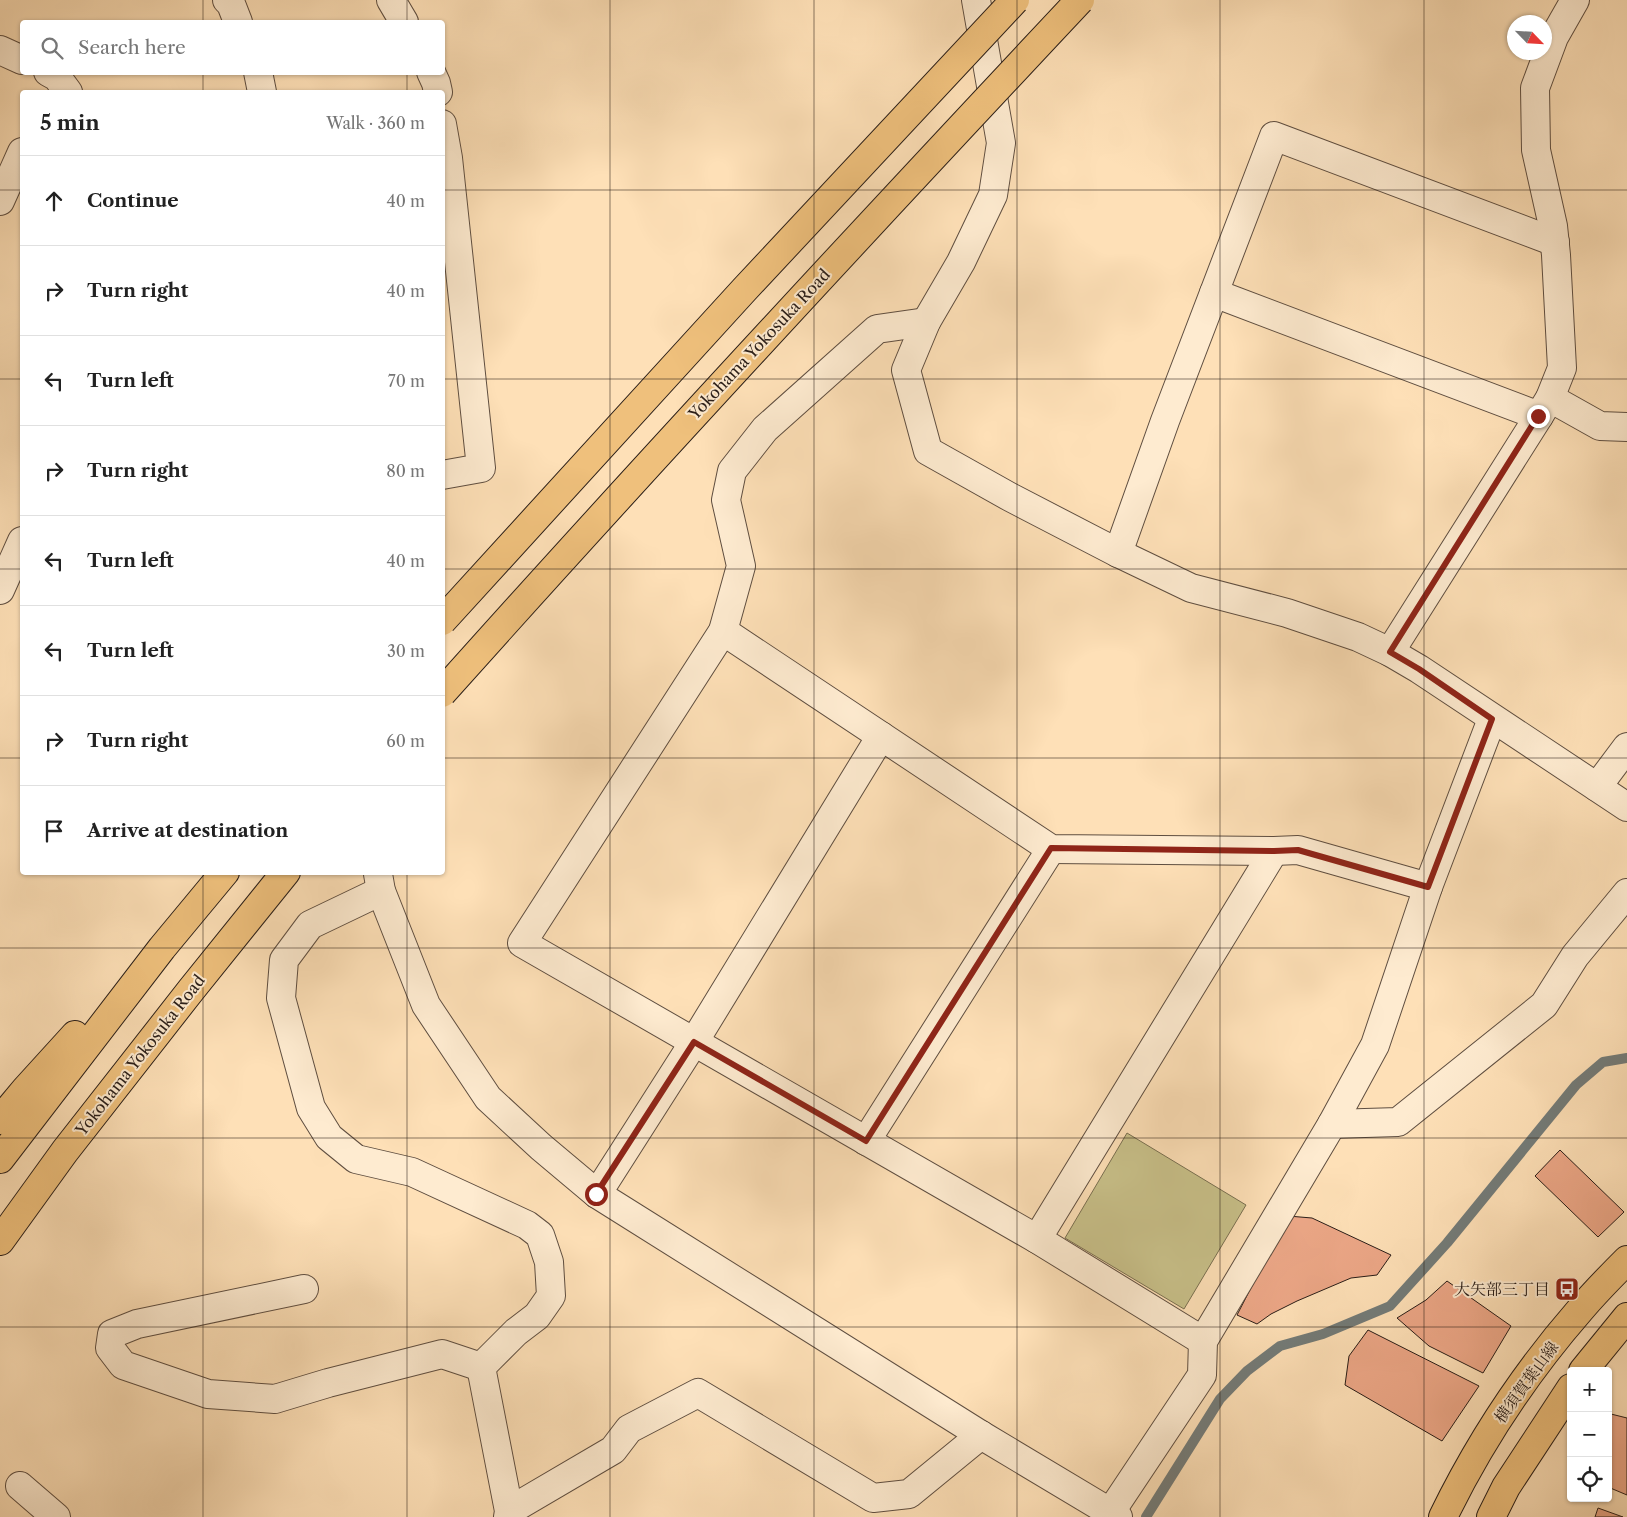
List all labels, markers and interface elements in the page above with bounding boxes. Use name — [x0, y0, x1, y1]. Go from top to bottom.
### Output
north arrow — [1507, 15, 1552, 60]
search box — [20, 20, 445, 75]
icon: search — [38, 34, 66, 62]
text: Search here — [78, 36, 186, 59]
text: 5 min — [40, 110, 100, 135]
text: Walk · 360 m — [326, 113, 425, 133]
icon: ahead — [40, 187, 68, 215]
text: Continue — [87, 189, 179, 212]
text: 40 m — [386, 191, 425, 211]
street label: Yokohama Yokosuka Road — [683, 264, 834, 424]
icon: right — [40, 277, 68, 305]
text: Turn right — [87, 279, 188, 302]
text: 40 m — [386, 281, 425, 301]
icon: left — [40, 367, 68, 395]
text: Turn left — [87, 369, 174, 392]
text: 70 m — [388, 371, 425, 391]
route end — [1527, 405, 1550, 428]
icon: right — [40, 457, 68, 485]
text: Turn right — [87, 459, 188, 482]
text: 80 m — [386, 461, 425, 481]
icon: left — [40, 547, 68, 575]
text: Turn left — [87, 549, 174, 572]
text: 40 m — [386, 551, 425, 571]
icon: left — [40, 637, 68, 665]
text: Turn left — [87, 639, 174, 662]
text: 30 m — [387, 641, 425, 661]
icon: right — [40, 727, 68, 755]
text: Turn right — [87, 729, 188, 752]
text: 60 m — [386, 731, 425, 751]
icon: arrive — [40, 817, 68, 845]
text: Arrive at destination — [87, 819, 288, 842]
street label: Yokohama Yokosuka Road — [70, 970, 209, 1140]
route start — [585, 1183, 608, 1206]
bus stop icon: 大矢部三丁目 — [1554, 1276, 1580, 1302]
place label: 大矢部三丁目 — [1454, 1279, 1550, 1299]
street label: 横須賀葉山線 — [1490, 1337, 1562, 1427]
map controls — [1567, 1367, 1612, 1502]
button: + — [1567, 1367, 1612, 1412]
button: − — [1567, 1412, 1612, 1457]
button: locate — [1567, 1457, 1612, 1502]

